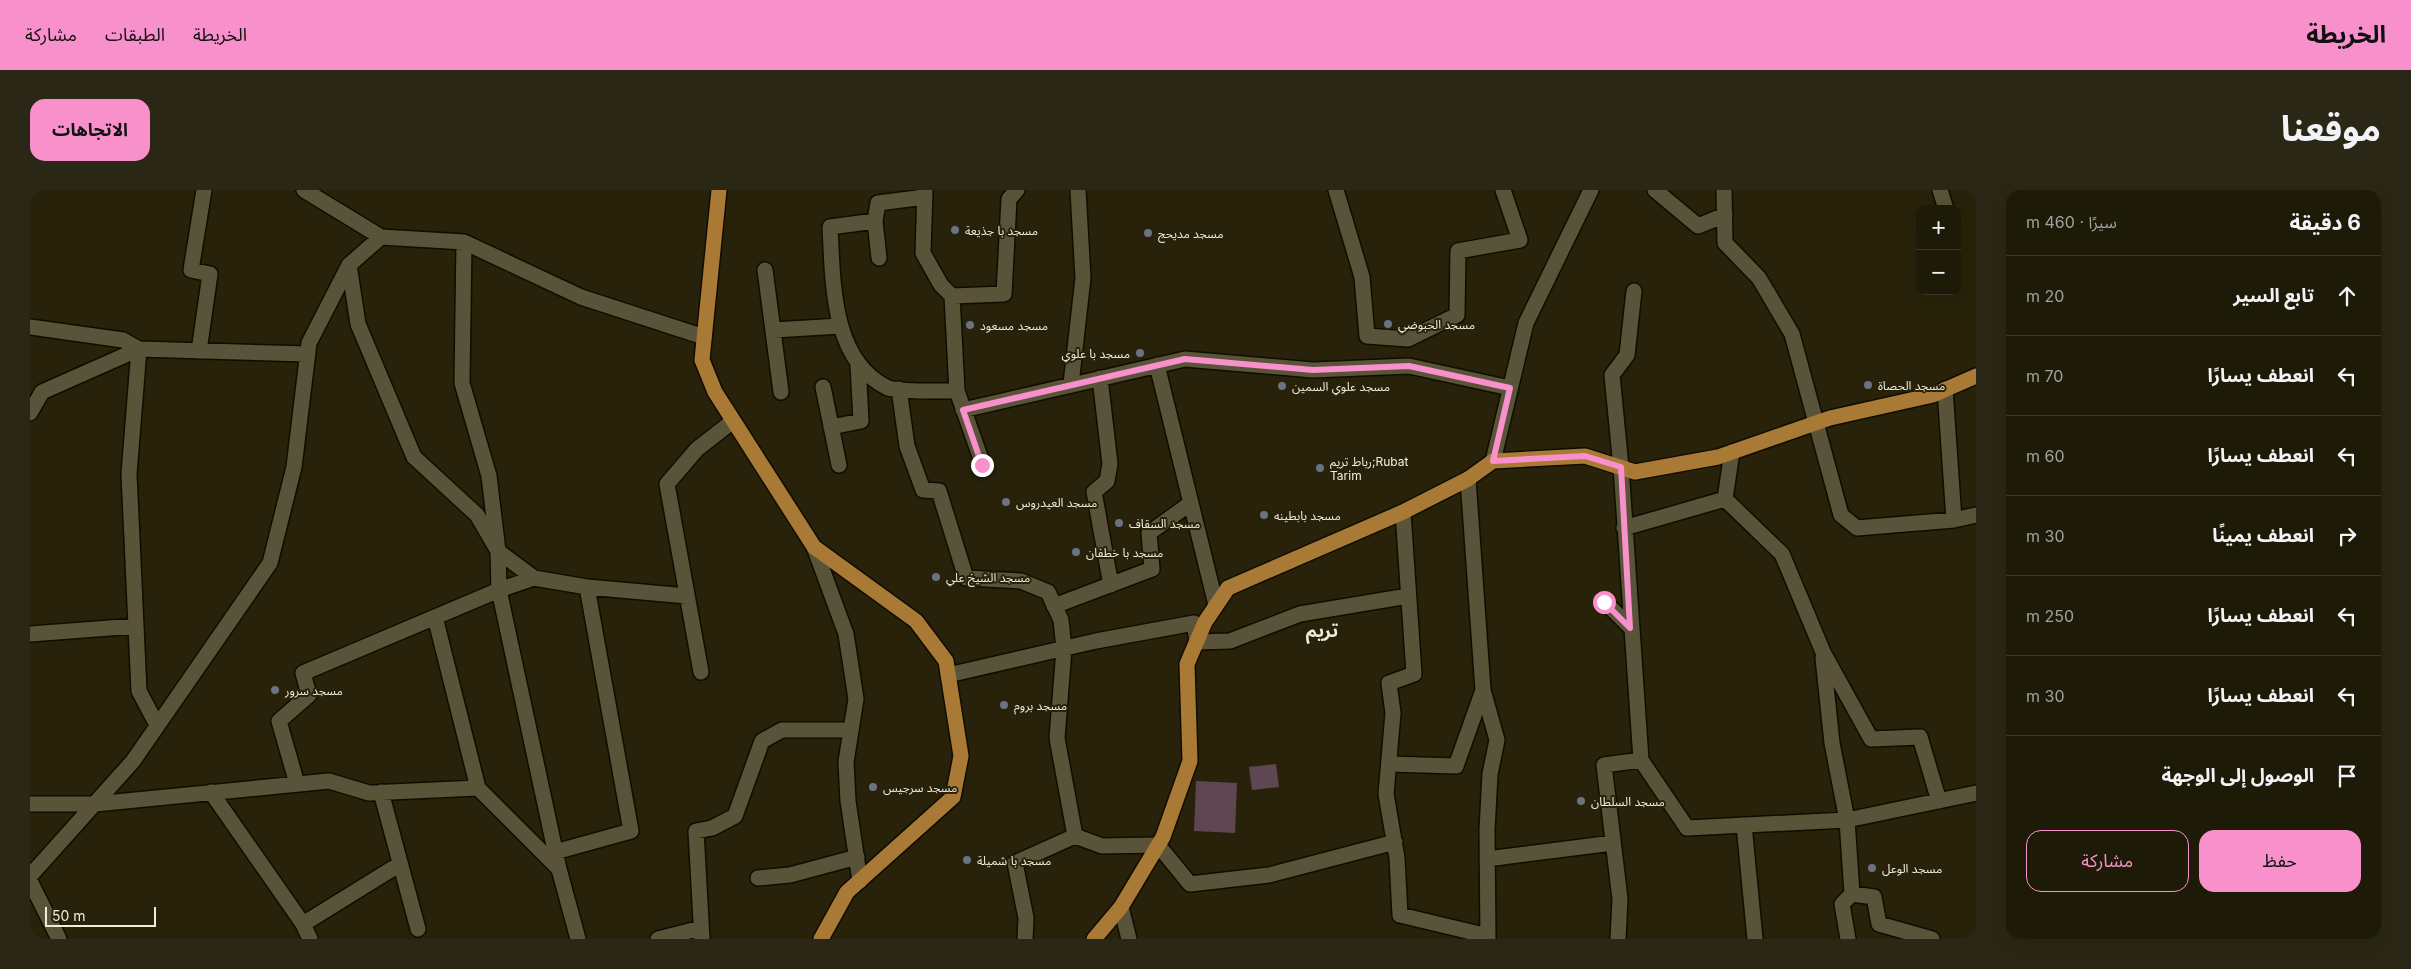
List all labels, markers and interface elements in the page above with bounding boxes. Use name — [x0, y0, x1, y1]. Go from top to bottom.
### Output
text: الخريطة — [2306, 20, 2386, 49]
text: مشاركة — [25, 24, 77, 45]
text: الطبقات — [105, 24, 165, 45]
text: الخريطة — [193, 24, 247, 45]
button: الاتجاهات — [30, 99, 150, 161]
text: موقعنا — [2281, 107, 2381, 149]
map controls — [1916, 205, 1961, 295]
button: + — [1916, 205, 1961, 250]
text: 6 دقيقة — [2290, 210, 2361, 235]
text: سيرًا · 460 m — [2026, 212, 2117, 232]
place label: مسجد با جذيعة — [965, 223, 1038, 238]
marker: مسجد با جذيعة — [949, 224, 961, 236]
place label: مسجد مديحج — [1158, 226, 1224, 243]
marker: مسجد مديحج — [1142, 227, 1154, 239]
button: − — [1916, 250, 1961, 295]
icon: ahead — [2333, 282, 2361, 310]
text: تابع السير — [2233, 284, 2314, 307]
text: 20 m — [2026, 286, 2064, 306]
place label: مسجد الحبوضي — [1398, 317, 1475, 334]
place label: مسجد مسعود — [980, 318, 1048, 333]
marker: مسجد الحبوضي — [1382, 318, 1394, 330]
marker: مسجد مسعود — [964, 319, 976, 331]
place label: مسجد با علوي — [1062, 346, 1130, 363]
marker: مسجد با علوي — [1134, 347, 1146, 359]
icon: left — [2333, 362, 2361, 390]
text: انعطف يسارًا — [2207, 364, 2314, 387]
text: 70 m — [2026, 366, 2063, 386]
place label: مسجد الحصاة — [1878, 378, 1945, 393]
place label: مسجد علوي السمين — [1292, 379, 1390, 396]
marker: مسجد الحصاة — [1862, 379, 1874, 391]
marker: مسجد علوي السمين — [1276, 380, 1288, 392]
icon: left — [2333, 442, 2361, 470]
text: انعطف يسارًا — [2207, 444, 2314, 467]
text: 60 m — [2026, 446, 2065, 466]
route end — [971, 454, 994, 477]
place label: رباط تريم;Rubat Tarim — [1330, 454, 1409, 483]
marker: رباط تريم;Rubat Tarim — [1314, 462, 1326, 474]
place label: مسجد العيدروس — [1016, 495, 1097, 510]
marker: مسجد العيدروس — [1000, 496, 1012, 508]
place label: مسجد بابطينه — [1274, 508, 1341, 523]
marker: مسجد بابطينه — [1258, 509, 1270, 521]
place label: مسجد السقاف — [1129, 516, 1200, 531]
marker: مسجد السقاف — [1113, 517, 1125, 529]
icon: right — [2333, 522, 2361, 550]
text: انعطف يمينًا — [2212, 524, 2314, 547]
text: 30 m — [2026, 526, 2065, 546]
place label: مسجد با خطفان — [1086, 545, 1163, 560]
marker: مسجد با خطفان — [1070, 546, 1082, 558]
place label: مسجد الشيخ علي — [946, 570, 1030, 587]
marker: مسجد الشيخ علي — [930, 571, 942, 583]
route start — [1593, 591, 1616, 614]
icon: left — [2333, 602, 2361, 630]
text: انعطف يسارًا — [2207, 604, 2314, 627]
text: 250 m — [2026, 606, 2074, 626]
district label: تريم — [1306, 620, 1339, 644]
icon: left — [2333, 682, 2361, 710]
place label: مسجد سرور — [284, 683, 343, 698]
marker: مسجد سرور — [269, 684, 281, 696]
text: انعطف يسارًا — [2207, 684, 2314, 707]
text: 30 m — [2026, 686, 2065, 706]
place label: مسجد بروم — [1014, 698, 1067, 715]
marker: مسجد بروم — [998, 699, 1010, 711]
icon: arrive — [2333, 762, 2361, 790]
text: الوصول إلى الوجهة — [2162, 764, 2314, 787]
place label: مسجد سرجيس — [883, 780, 957, 795]
marker: مسجد سرجيس — [867, 781, 879, 793]
place label: مسجد السلطان — [1591, 794, 1665, 809]
marker: مسجد السلطان — [1575, 795, 1587, 807]
button: مشاركة — [2026, 830, 2189, 892]
button: حفظ — [2199, 830, 2361, 892]
place label: مسجد با شميلة — [977, 853, 1051, 868]
marker: مسجد با شميلة — [961, 854, 973, 866]
place label: مسجد الوعل — [1882, 861, 1942, 876]
marker: مسجد الوعل — [1866, 862, 1878, 874]
scale bar — [45, 904, 156, 927]
text: 50 m — [52, 907, 86, 924]

